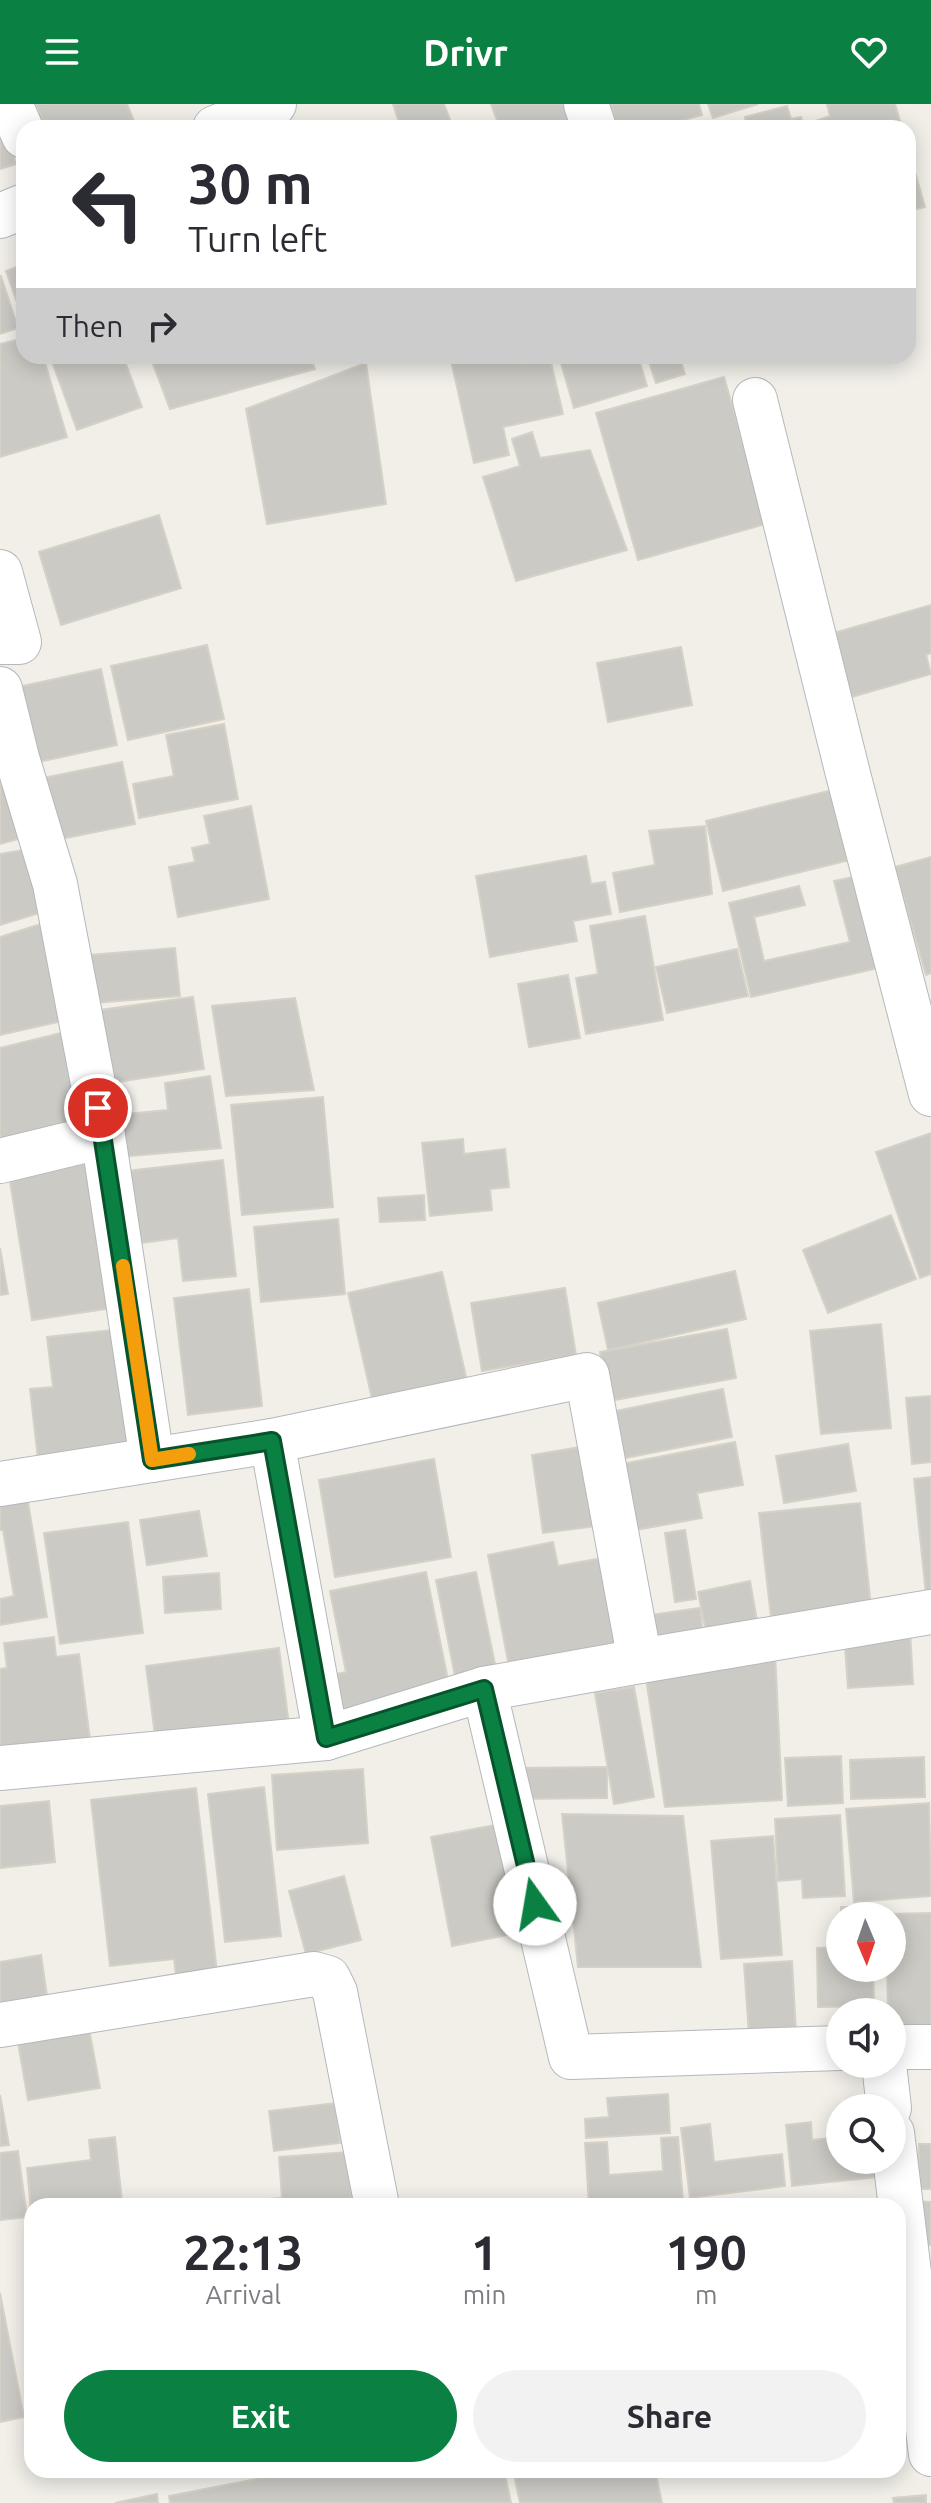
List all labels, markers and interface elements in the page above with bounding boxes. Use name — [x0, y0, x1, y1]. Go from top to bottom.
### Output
icon: menu — [40, 30, 84, 74]
icon: heart — [847, 30, 891, 74]
text: Drivr — [423, 32, 508, 73]
icon: left — [56, 152, 160, 256]
text: 30 m — [188, 152, 313, 215]
text: Turn left — [188, 218, 327, 259]
icon: right — [140, 304, 184, 348]
text: Then — [56, 309, 124, 343]
pin — [64, 1074, 132, 1142]
icon: arrive — [76, 1086, 120, 1130]
position arrow — [493, 1862, 577, 1946]
north arrow — [826, 1902, 906, 1982]
map controls — [826, 1902, 906, 2174]
button: sound — [826, 1998, 906, 2078]
button: search — [826, 2094, 906, 2174]
text: 22:13 — [183, 2225, 303, 2279]
text: 1 — [471, 2225, 498, 2279]
text: 190 — [666, 2225, 747, 2279]
text: Arrival — [205, 2280, 281, 2309]
text: min — [463, 2280, 506, 2309]
text: m — [695, 2280, 717, 2309]
button: Exit — [64, 2370, 457, 2462]
button: Share — [473, 2370, 866, 2462]

